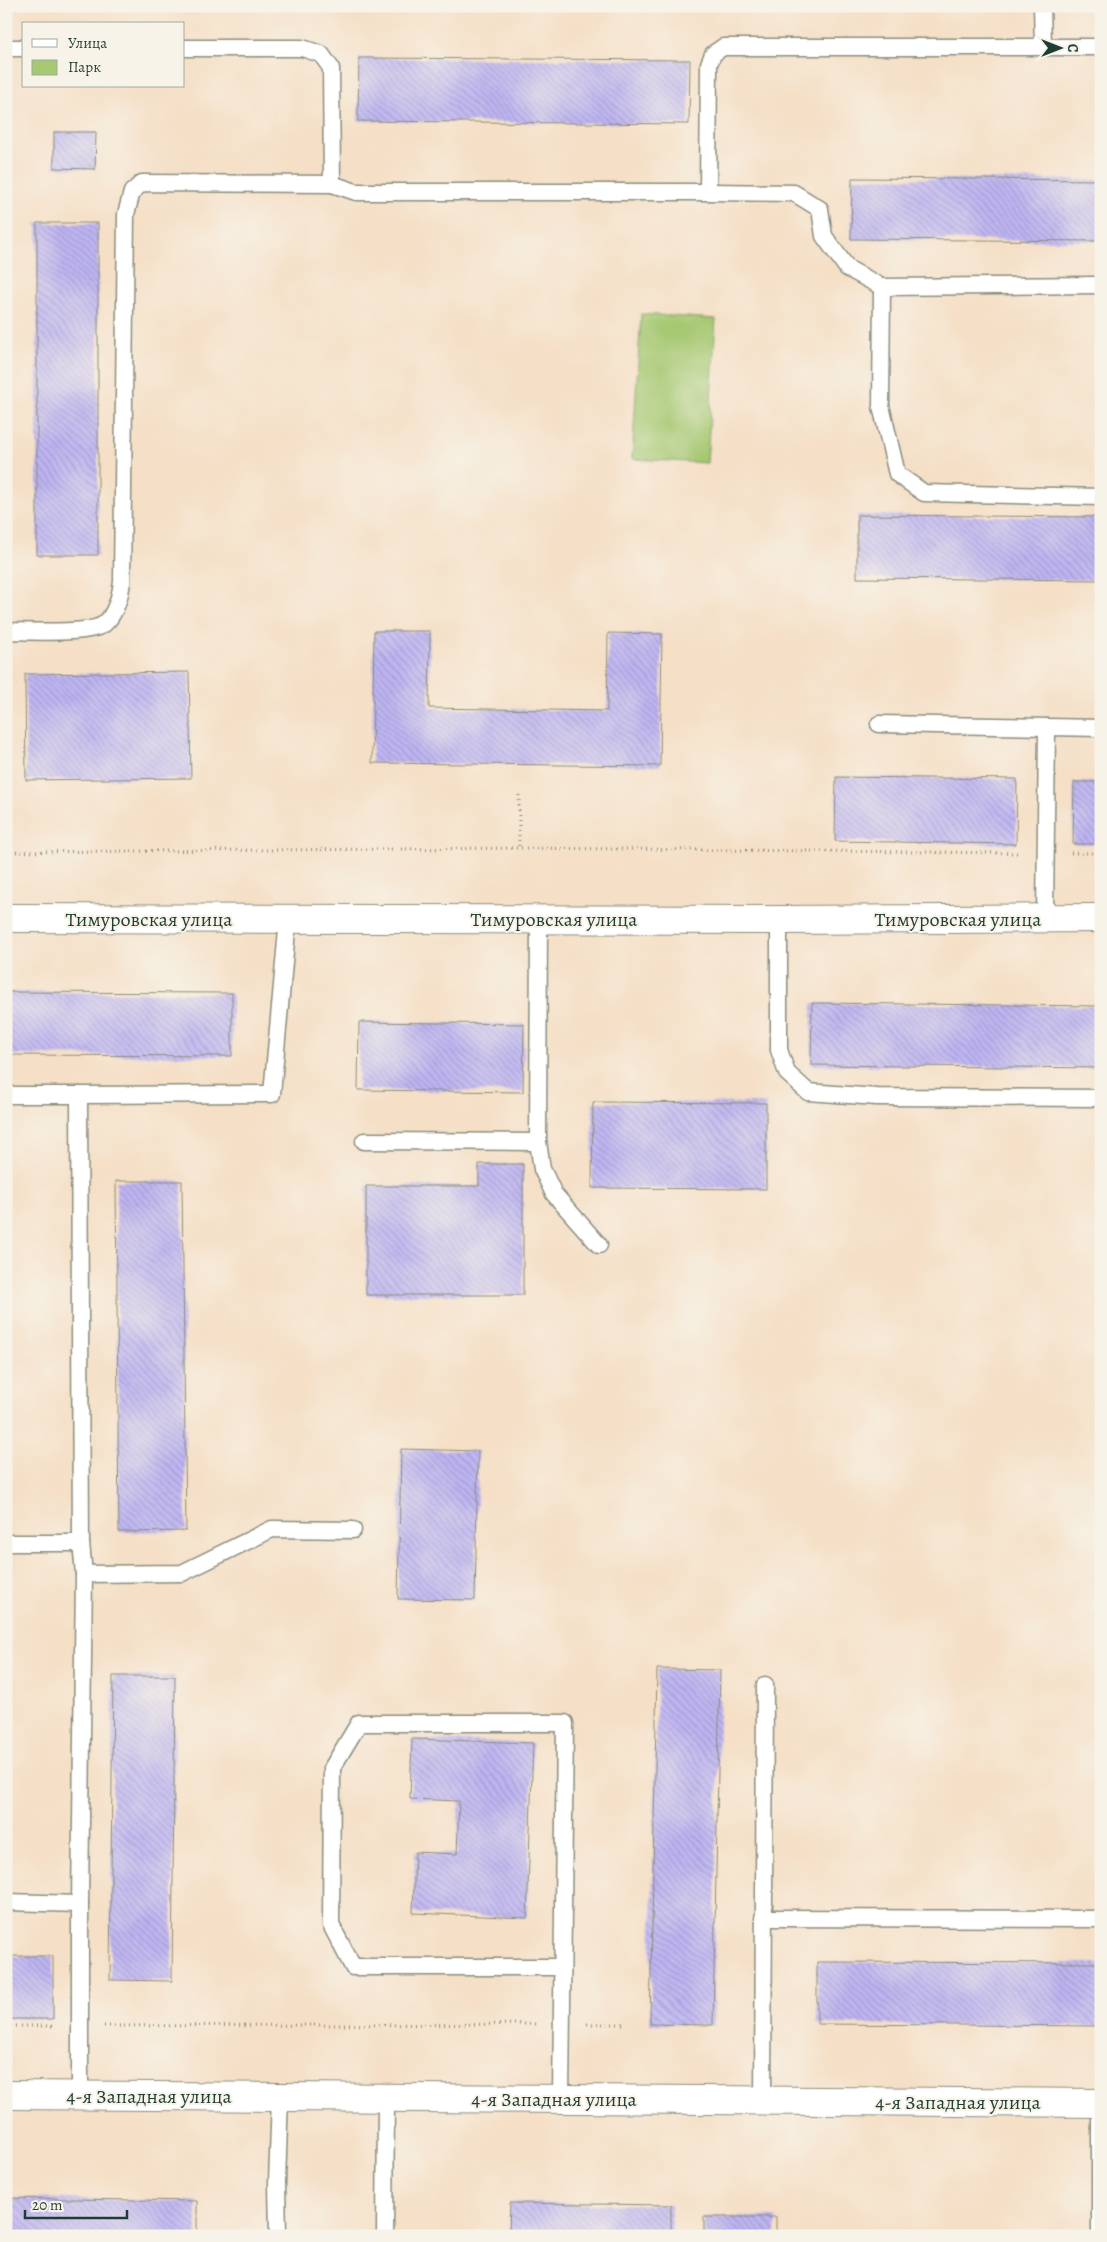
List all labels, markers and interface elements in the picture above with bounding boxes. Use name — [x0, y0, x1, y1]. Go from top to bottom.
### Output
legend — [22, 22, 185, 88]
north arrow — [1034, 22, 1084, 72]
text: Улица — [68, 33, 107, 53]
text: С — [1063, 44, 1082, 53]
text: Парк — [68, 57, 101, 77]
street label: Тимуровская улица — [65, 906, 233, 933]
street label: Тимуровская улица — [470, 906, 638, 933]
street label: Тимуровская улица — [874, 906, 1042, 933]
street label: 4-я Западная улица — [66, 2083, 233, 2110]
street label: 4-я Западная улица — [471, 2086, 638, 2113]
street label: 4-я Западная улица — [875, 2089, 1042, 2116]
scale bar — [25, 2187, 128, 2219]
text: 20 m — [32, 2195, 63, 2215]

